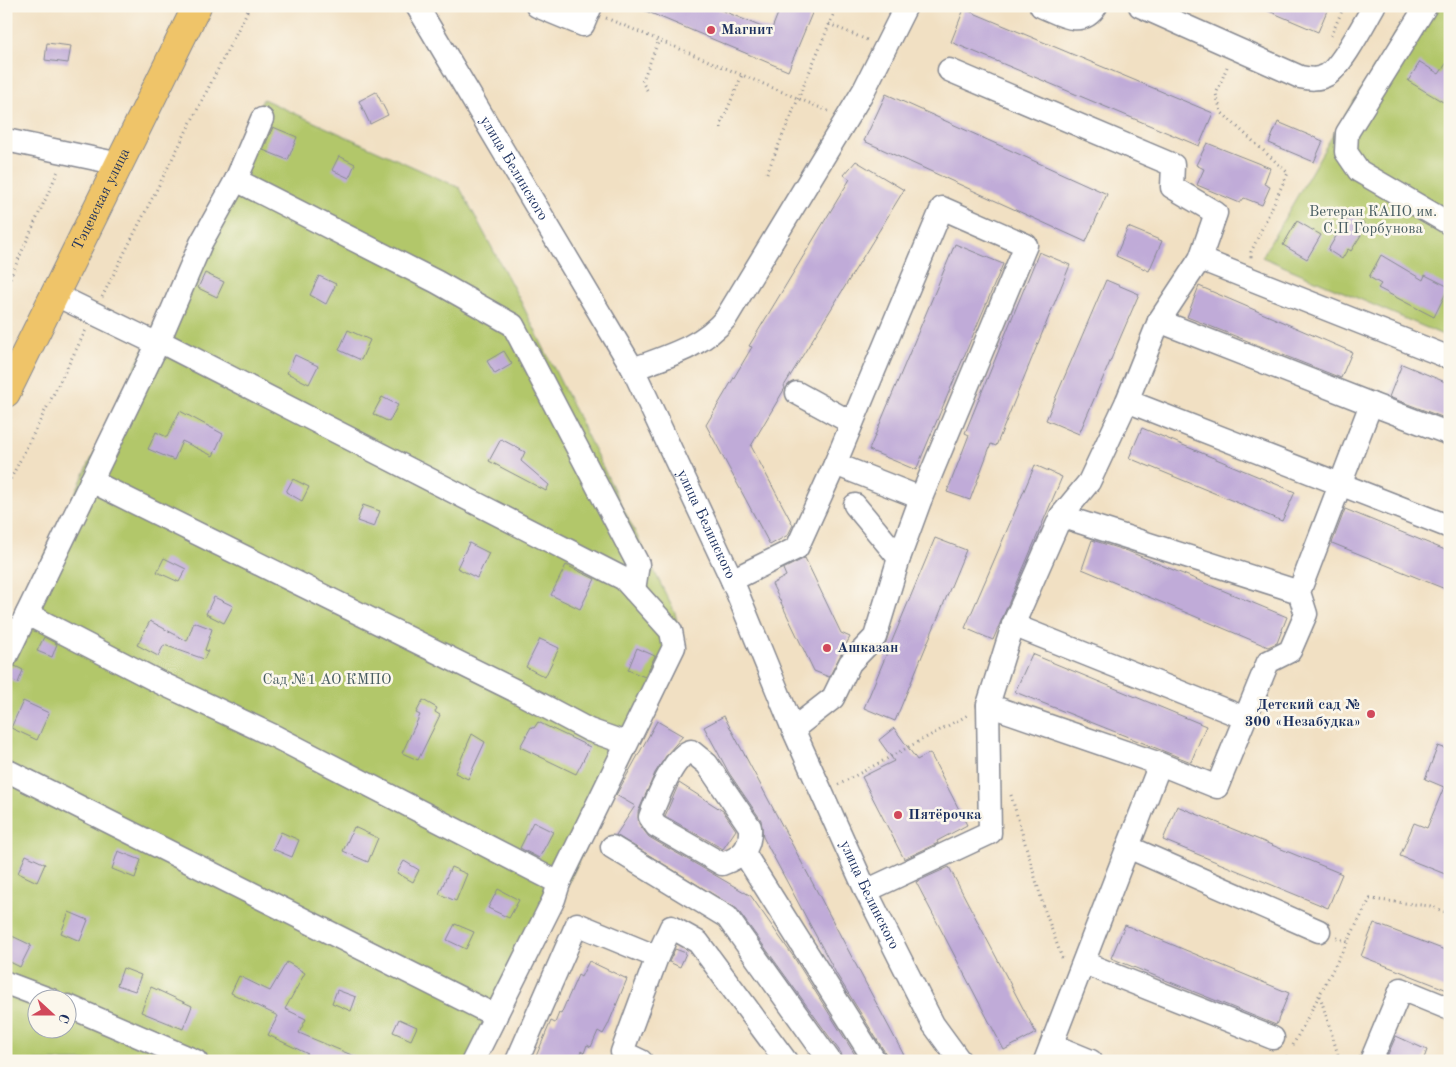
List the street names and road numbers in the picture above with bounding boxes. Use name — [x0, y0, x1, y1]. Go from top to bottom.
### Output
street label: улица Белинского — [477, 114, 550, 223]
street label: Тэцевская улица — [70, 145, 133, 253]
street label: улица Белинского — [674, 467, 738, 581]
street label: улица Белинского — [837, 838, 902, 952]

